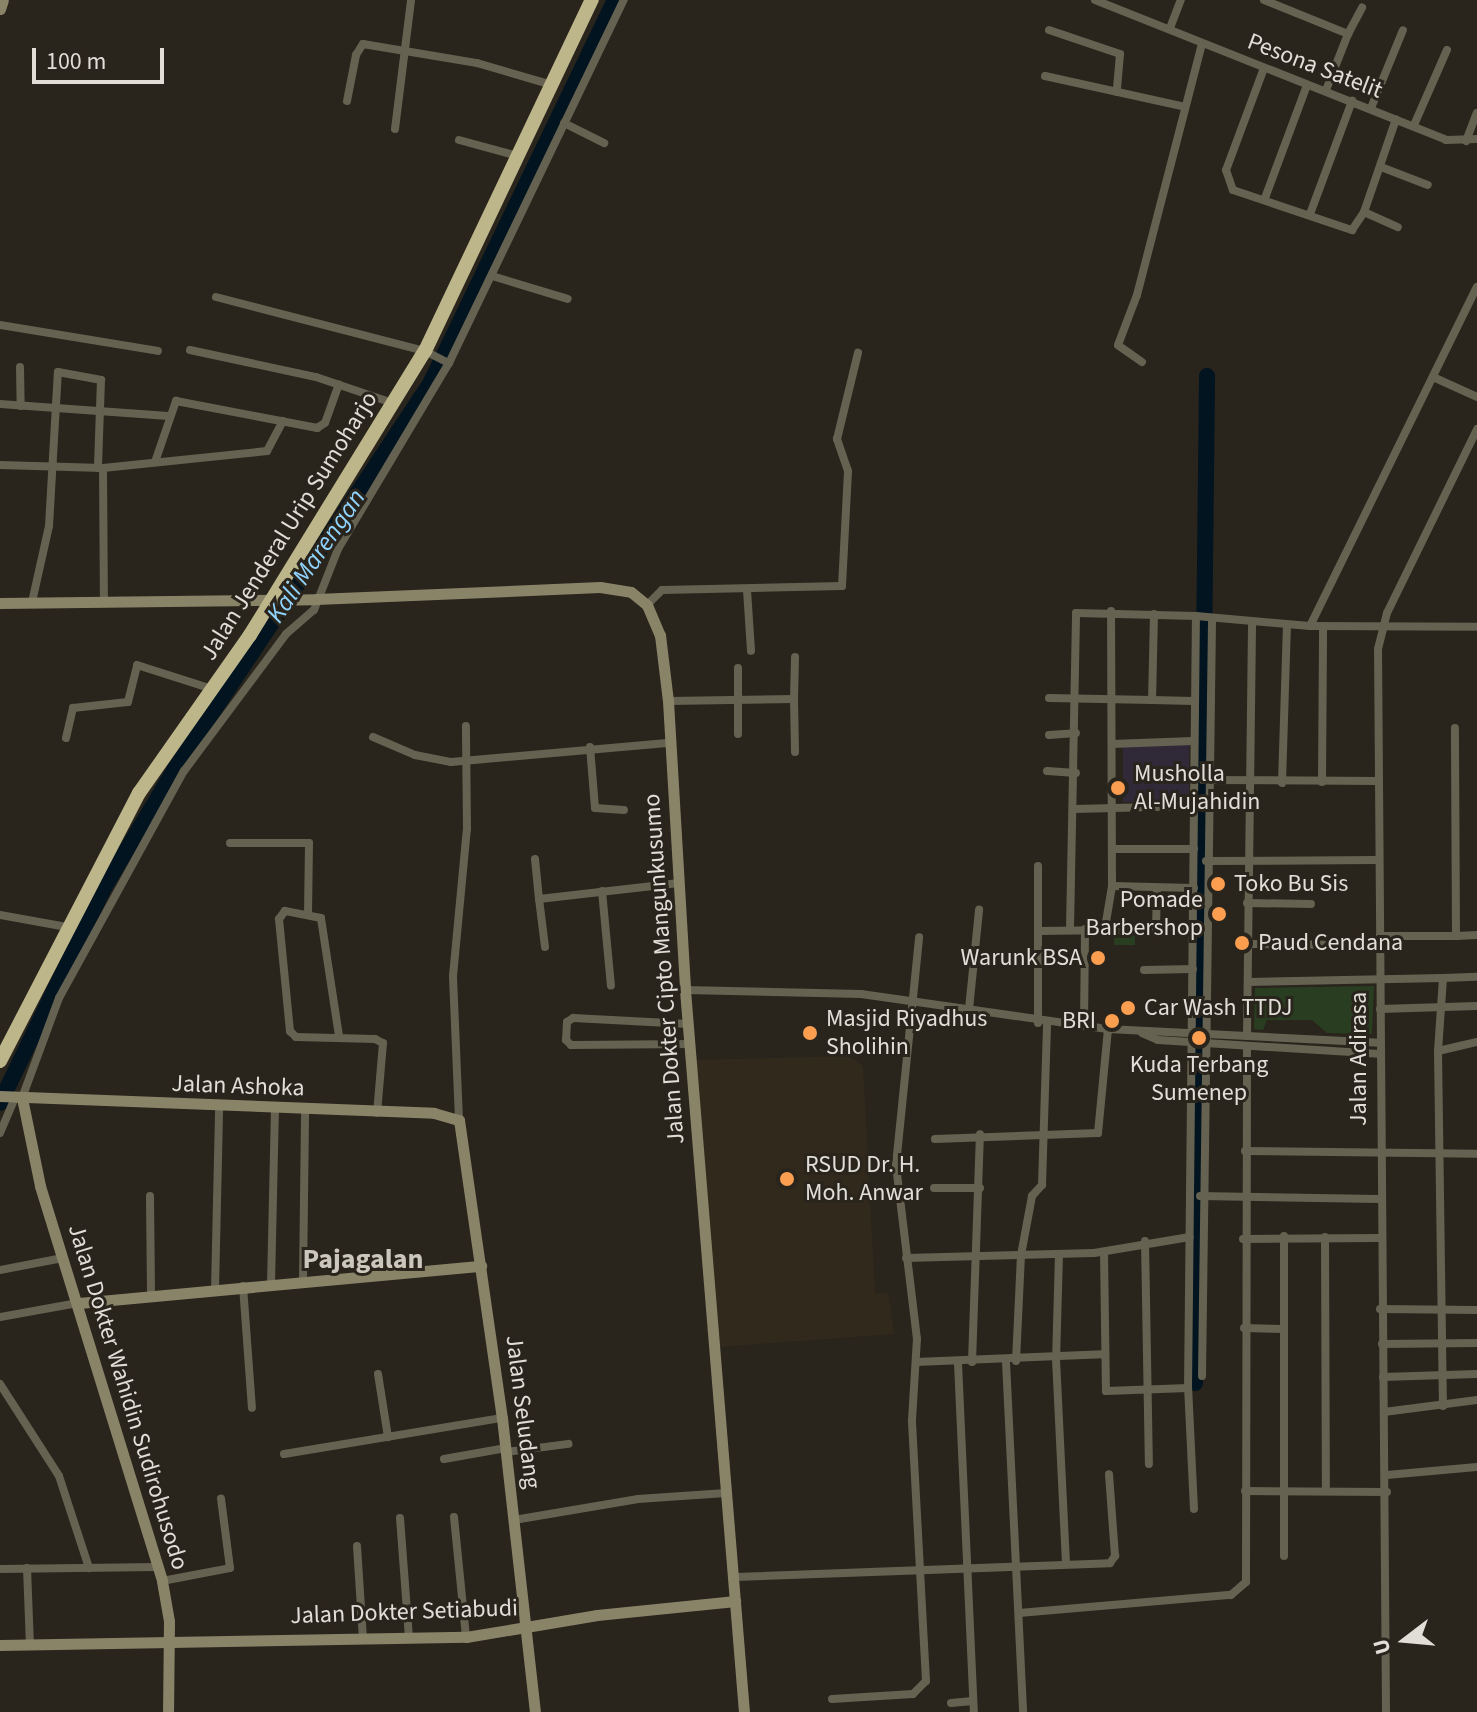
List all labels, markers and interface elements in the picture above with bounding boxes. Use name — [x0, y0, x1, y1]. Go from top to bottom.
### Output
street label: Pesona Satelit — [1243, 27, 1387, 105]
scale bar — [36, 32, 168, 82]
text: 100 m — [46, 44, 106, 79]
street label: Jalan Jenderal Urip Sumoharjo — [194, 386, 384, 666]
water label: Kali Marengan — [260, 483, 372, 629]
place label: Musholla Al-Mujahidin — [1134, 760, 1260, 816]
marker: Musholla Al-Mujahidin — [1109, 779, 1127, 797]
street label: Jalan Dokter Cipto Mangunkusumo — [637, 793, 691, 1145]
place label: Toko Bu Sis — [1234, 870, 1348, 898]
marker: Toko Bu Sis — [1209, 875, 1227, 893]
place label: Pomade Barbershop — [1086, 886, 1203, 942]
marker: Pomade Barbershop — [1210, 905, 1228, 923]
place label: Paud Cendana — [1258, 929, 1403, 957]
marker: Paud Cendana — [1233, 934, 1251, 952]
place label: Warunk BSA — [961, 944, 1082, 972]
marker: Warunk BSA — [1089, 949, 1107, 967]
street label: Jalan Adirasa — [1345, 992, 1373, 1126]
place label: Car Wash TTDJ — [1144, 994, 1292, 1022]
marker: Car Wash TTDJ — [1119, 999, 1137, 1017]
place label: Masjid Riyadhus Sholihin — [826, 1005, 987, 1061]
place label: BRI — [1062, 1007, 1096, 1035]
marker: BRI — [1103, 1012, 1121, 1030]
marker: Masjid Riyadhus Sholihin — [801, 1024, 819, 1042]
marker: Kuda Terbang Sumenep — [1190, 1029, 1208, 1047]
place label: Kuda Terbang Sumenep — [1130, 1051, 1268, 1107]
street label: Jalan Ashoka — [171, 1069, 305, 1103]
place label: RSUD Dr. H. Moh. Anwar — [805, 1151, 923, 1207]
marker: RSUD Dr. H. Moh. Anwar — [776, 1168, 798, 1190]
street label: Jalan Dokter Wahidin Sudirohusodo — [62, 1221, 194, 1573]
district label: Pajagalan — [302, 1242, 424, 1276]
street label: Jalan Seludang — [499, 1334, 547, 1490]
street label: Jalan Dokter Setiabudi — [290, 1594, 518, 1630]
north arrow — [1365, 1600, 1445, 1680]
text: U — [1365, 1635, 1399, 1658]

